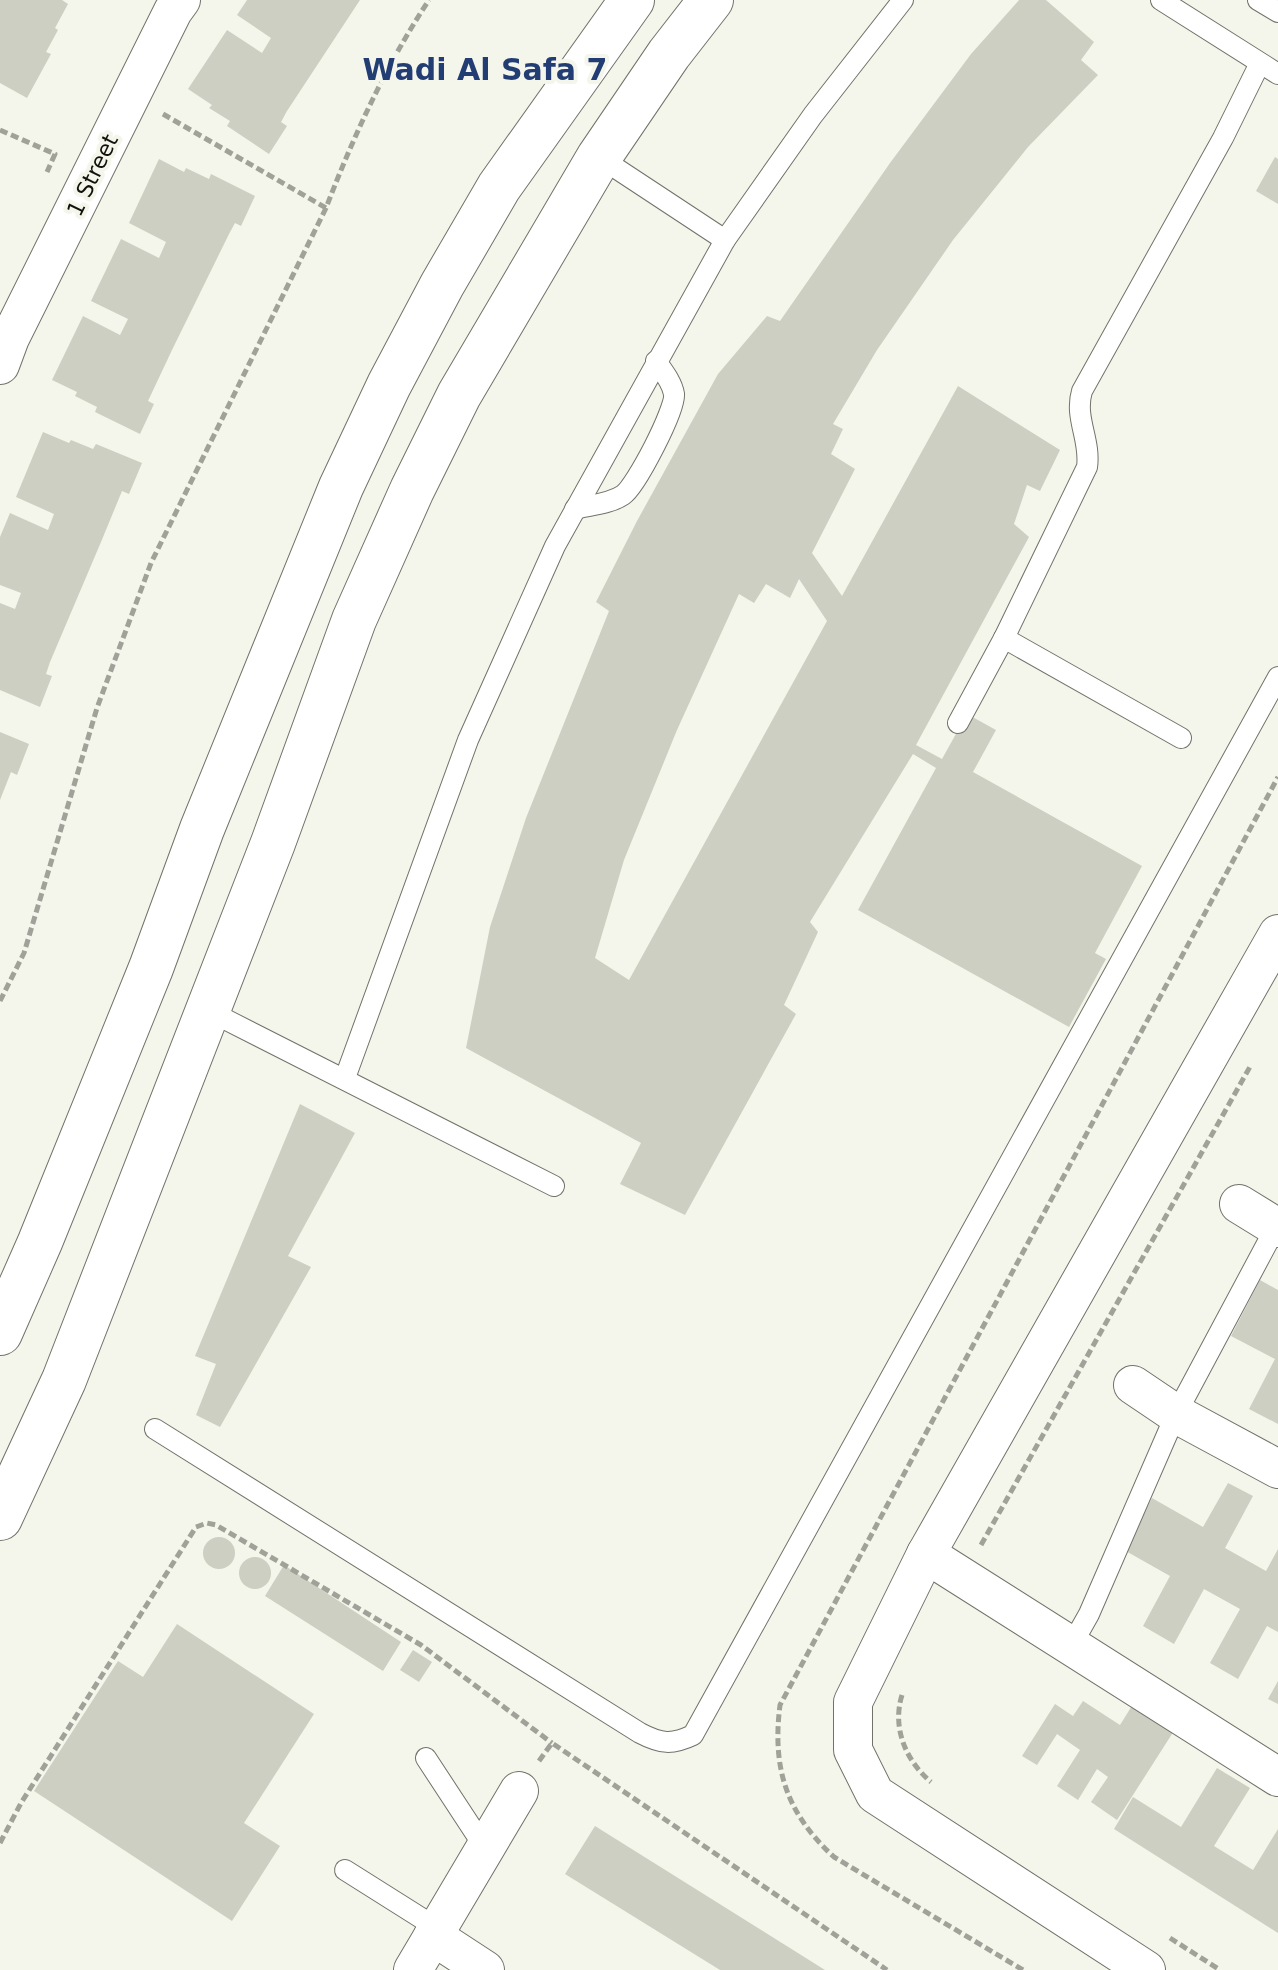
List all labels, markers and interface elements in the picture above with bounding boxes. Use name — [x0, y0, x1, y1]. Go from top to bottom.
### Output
district label: Wadi Al Safa 7 — [363, 52, 607, 87]
street label: 1 Street — [62, 130, 123, 220]

